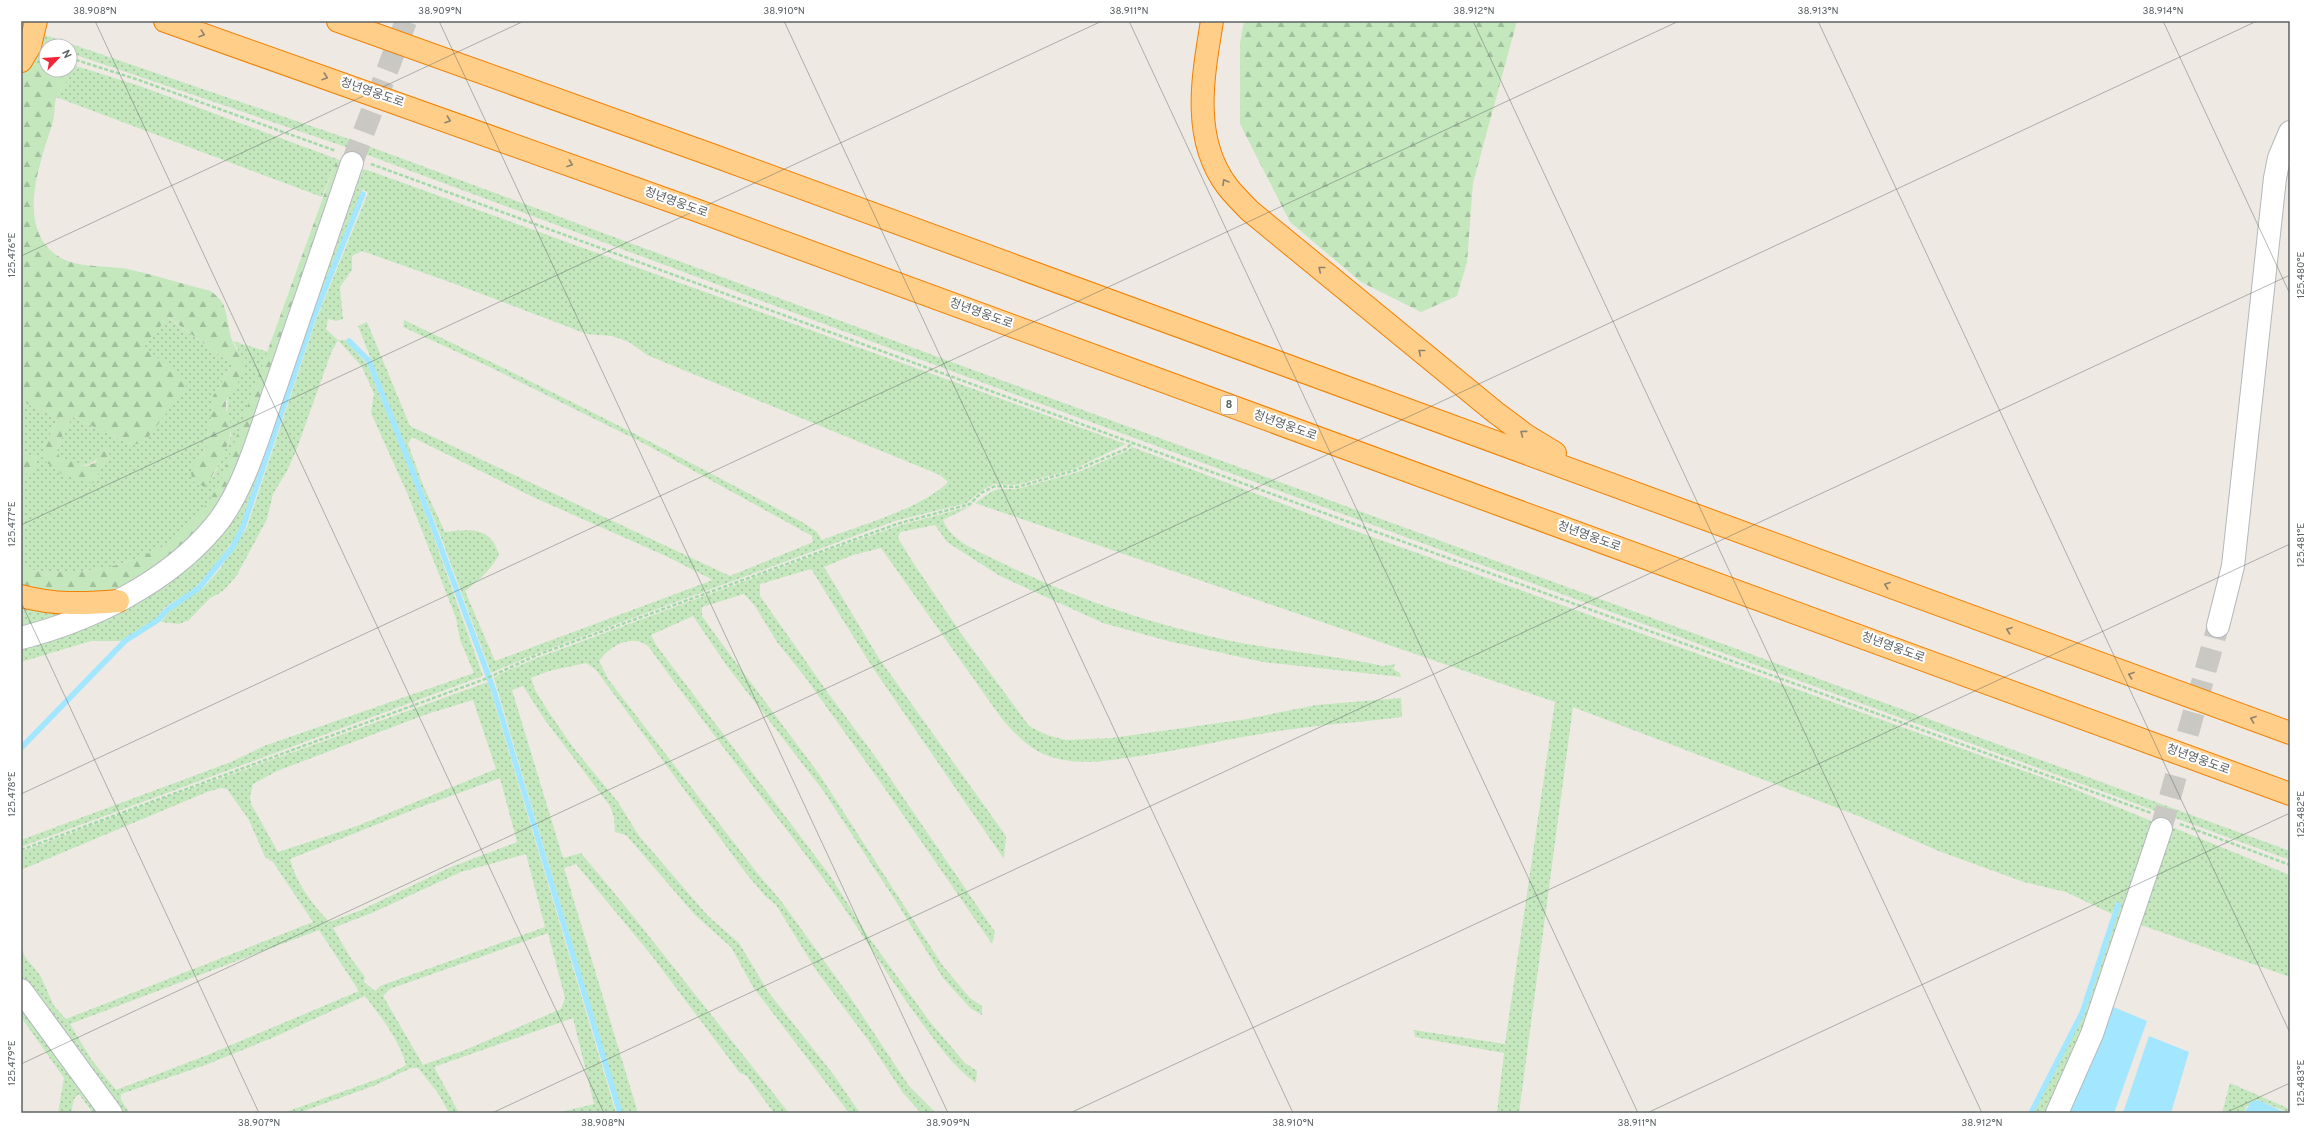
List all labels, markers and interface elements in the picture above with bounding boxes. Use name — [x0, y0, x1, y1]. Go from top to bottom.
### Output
text: 38.908°N — [73, 5, 117, 18]
text: 38.909°N — [418, 5, 462, 18]
text: 38.910°N — [763, 5, 805, 18]
text: 38.911°N — [1110, 5, 1148, 18]
text: 38.912°N — [1453, 5, 1495, 18]
text: 38.913°N — [1797, 5, 1839, 18]
text: 38.914°N — [2142, 5, 2184, 18]
one-way arrow — [199, 29, 206, 37]
north arrow — [38, 38, 78, 78]
text: N — [58, 48, 74, 61]
one-way arrow — [321, 72, 328, 80]
street label: 청년영웅도로 — [338, 75, 406, 111]
one-way arrow — [444, 115, 451, 123]
one-way arrow — [566, 159, 573, 168]
one-way arrow — [1223, 179, 1230, 186]
street label: 청년영웅도로 — [642, 184, 710, 222]
text: 125.476°E — [6, 232, 19, 278]
text: 125.480°E — [2295, 251, 2308, 299]
one-way arrow — [1318, 267, 1325, 274]
street label: 청년영웅도로 — [947, 295, 1015, 333]
one-way arrow — [1419, 349, 1426, 356]
road number: 8 — [1221, 396, 1237, 414]
street label: 청년영웅도로 — [1251, 407, 1319, 445]
one-way arrow — [1520, 431, 1527, 438]
text: 125.477°E — [6, 501, 19, 547]
street label: 청년영웅도로 — [1555, 518, 1623, 556]
text: 125.481°E — [2295, 523, 2308, 567]
one-way arrow — [1884, 582, 1891, 590]
one-way arrow — [2006, 626, 2013, 635]
street label: 청년영웅도로 — [1859, 629, 1927, 667]
one-way arrow — [2128, 671, 2135, 679]
one-way arrow — [2250, 716, 2257, 724]
street label: 청년영웅도로 — [2164, 741, 2232, 779]
text: 125.478°E — [6, 771, 19, 817]
text: 125.482°E — [2295, 791, 2308, 837]
text: 125.479°E — [6, 1040, 19, 1086]
text: 125.483°E — [2295, 1060, 2308, 1106]
text: 38.907°N — [238, 1117, 280, 1130]
text: 38.908°N — [581, 1117, 625, 1130]
text: 38.909°N — [926, 1117, 970, 1130]
text: 38.910°N — [1272, 1117, 1314, 1130]
text: 38.911°N — [1618, 1117, 1656, 1130]
text: 38.912°N — [1961, 1117, 2003, 1130]

